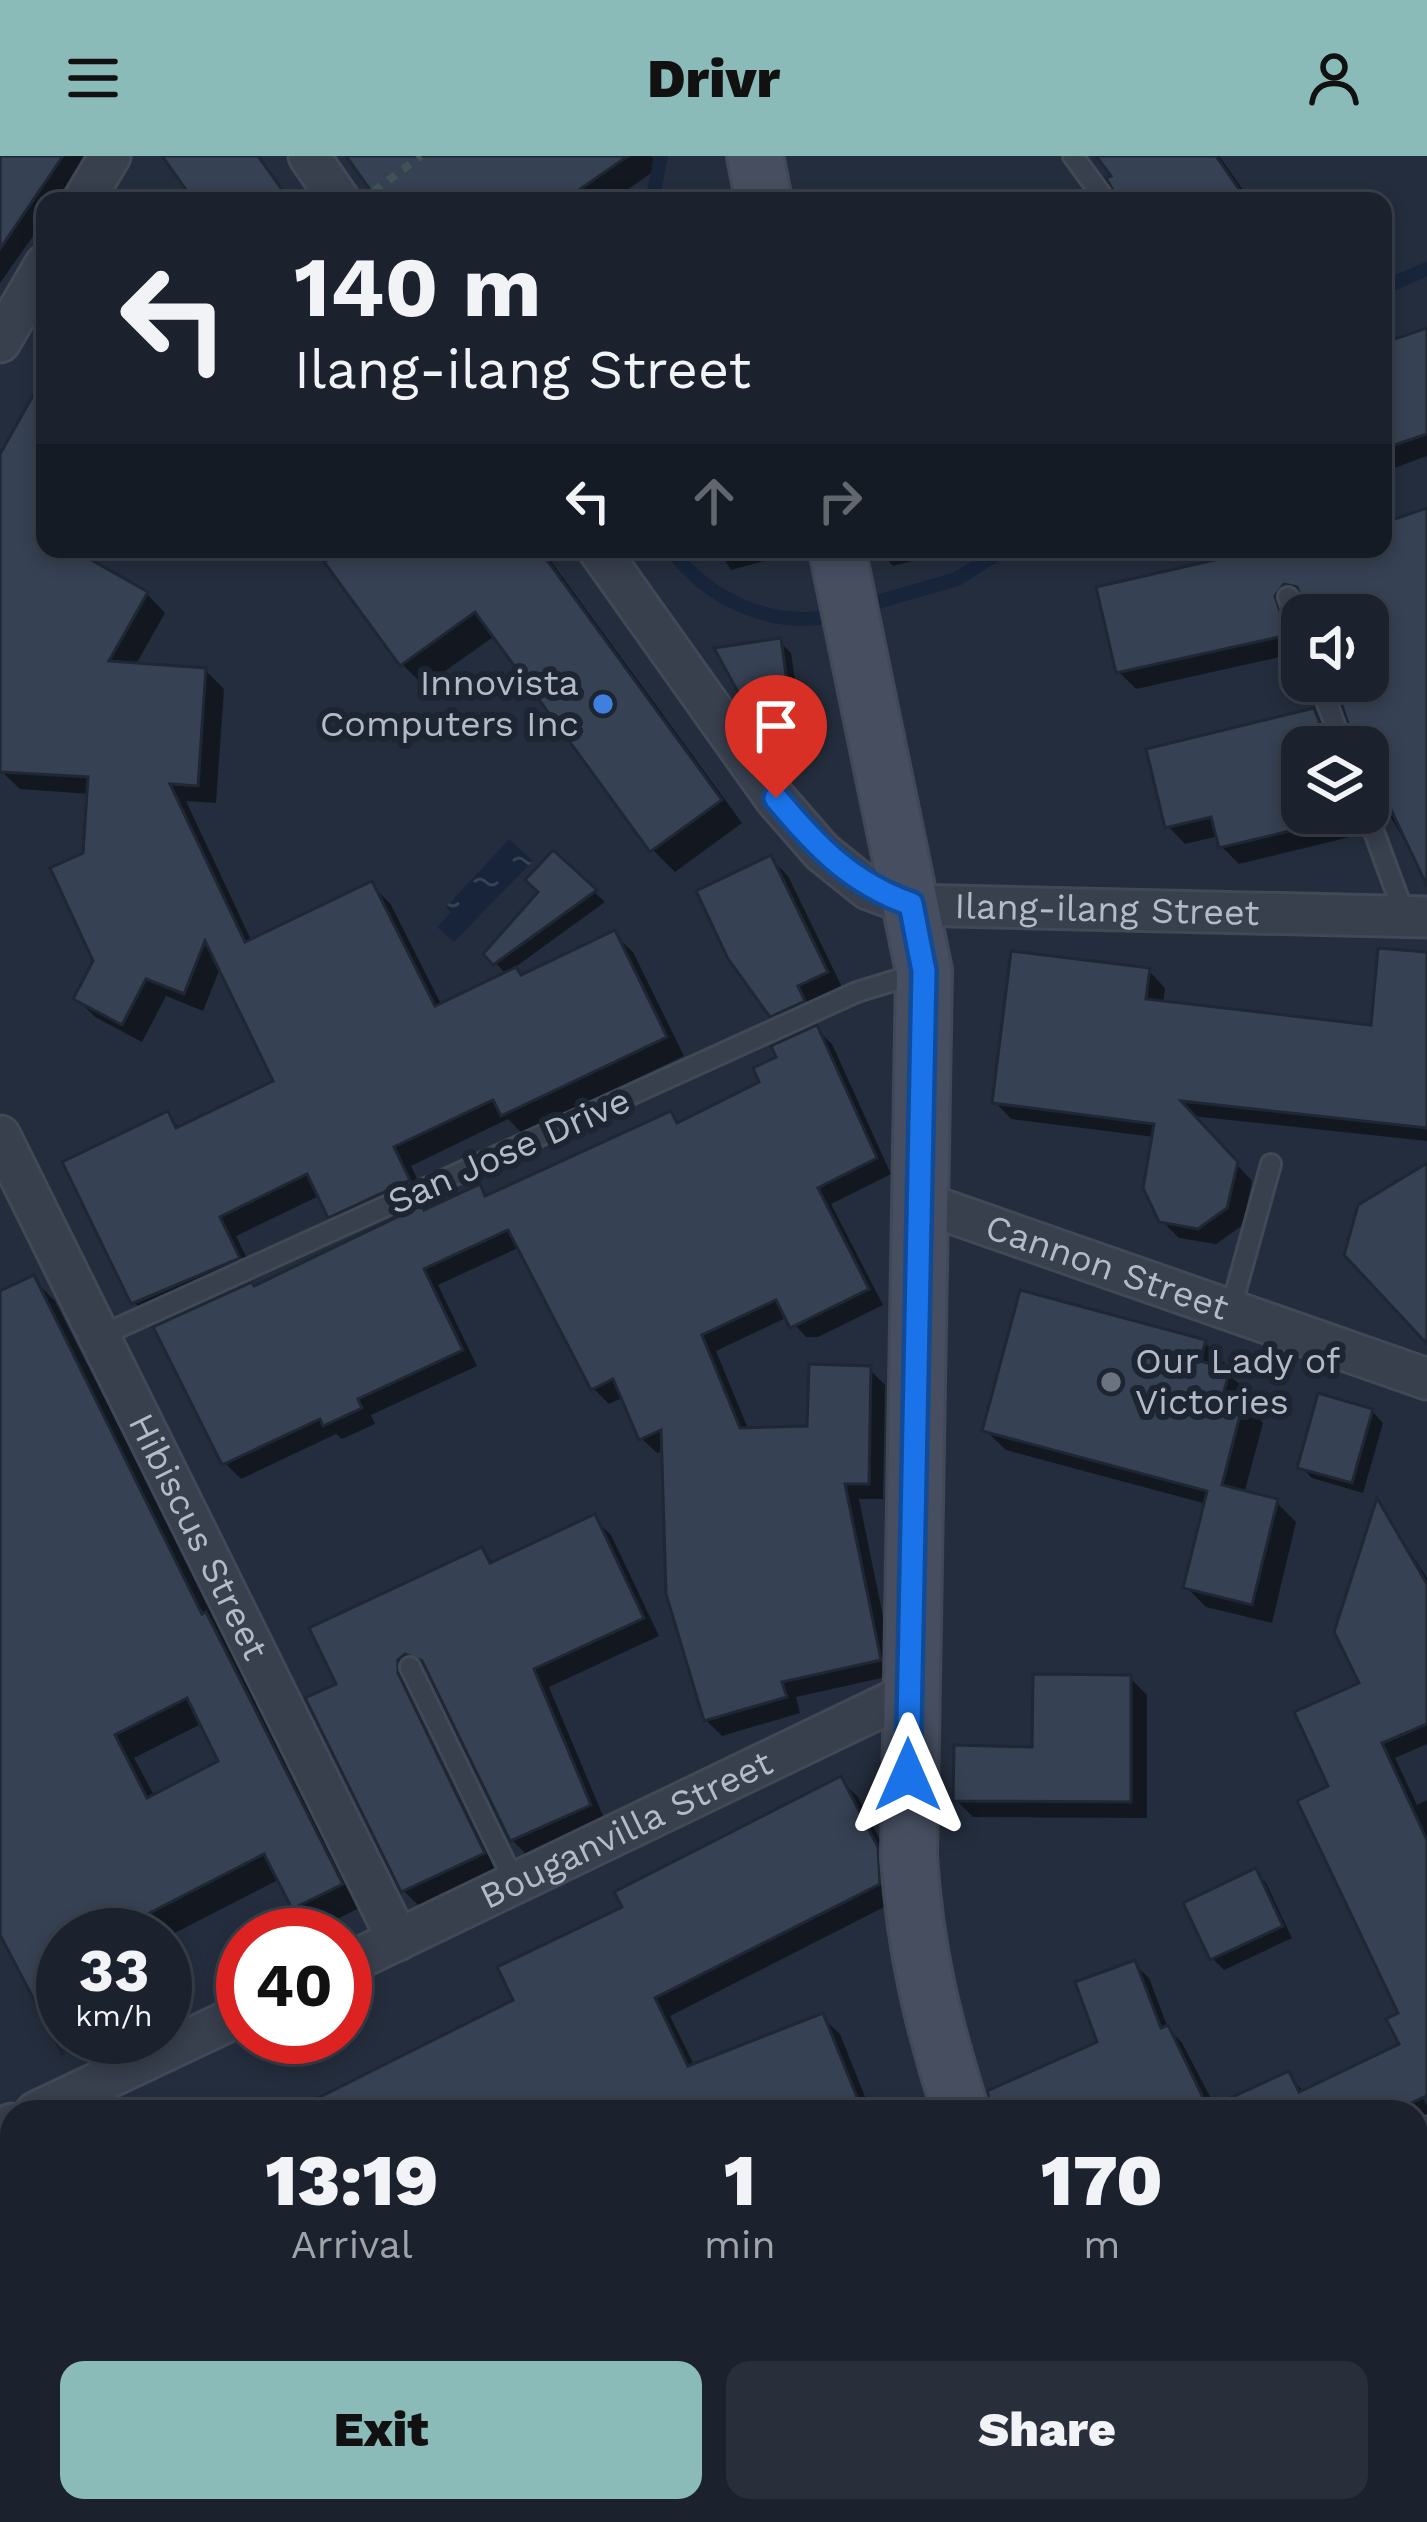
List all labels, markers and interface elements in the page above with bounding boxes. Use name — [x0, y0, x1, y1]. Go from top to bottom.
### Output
icon: menu — [60, 45, 126, 111]
icon: person — [1301, 45, 1367, 111]
text: Drivr — [647, 47, 780, 110]
text: 140 m — [294, 238, 542, 336]
icon: left — [96, 240, 252, 396]
text: Ilang-ilang Street — [294, 338, 751, 401]
icon: left — [555, 468, 621, 534]
icon: ahead — [681, 468, 747, 534]
icon: right — [807, 468, 873, 534]
map controls — [1281, 594, 1389, 834]
button: sound — [1281, 594, 1389, 702]
place label: Innovista Computers Inc — [320, 662, 579, 745]
pin — [725, 675, 827, 798]
marker: Innovista Computers Inc — [590, 691, 616, 717]
icon: arrive — [743, 693, 809, 759]
button: layers — [1281, 726, 1389, 834]
street label: Ilang-ilang Street — [954, 885, 1260, 934]
street label: San Jose Drive — [382, 1079, 636, 1223]
street label: Cannon Street — [980, 1206, 1234, 1329]
place label: Our Lady of Victories — [1135, 1340, 1340, 1423]
marker: Our Lady of Victories — [1098, 1369, 1124, 1395]
street label: Hibiscus Street — [120, 1407, 277, 1667]
position arrow — [845, 1712, 971, 1838]
street label: Bouganvilla Street — [473, 1742, 779, 1918]
speed limit sign: 40 — [216, 1908, 372, 2064]
text: 33 — [78, 1935, 150, 2006]
text: km/h — [75, 1998, 153, 2033]
text: 13:19 — [265, 2138, 439, 2222]
text: 1 — [724, 2138, 756, 2222]
text: 170 — [1041, 2138, 1163, 2222]
text: Arrival — [291, 2222, 413, 2267]
text: min — [704, 2222, 776, 2267]
text: m — [1083, 2222, 1120, 2267]
button: Exit — [60, 2361, 702, 2499]
button: Share — [726, 2361, 1368, 2499]

